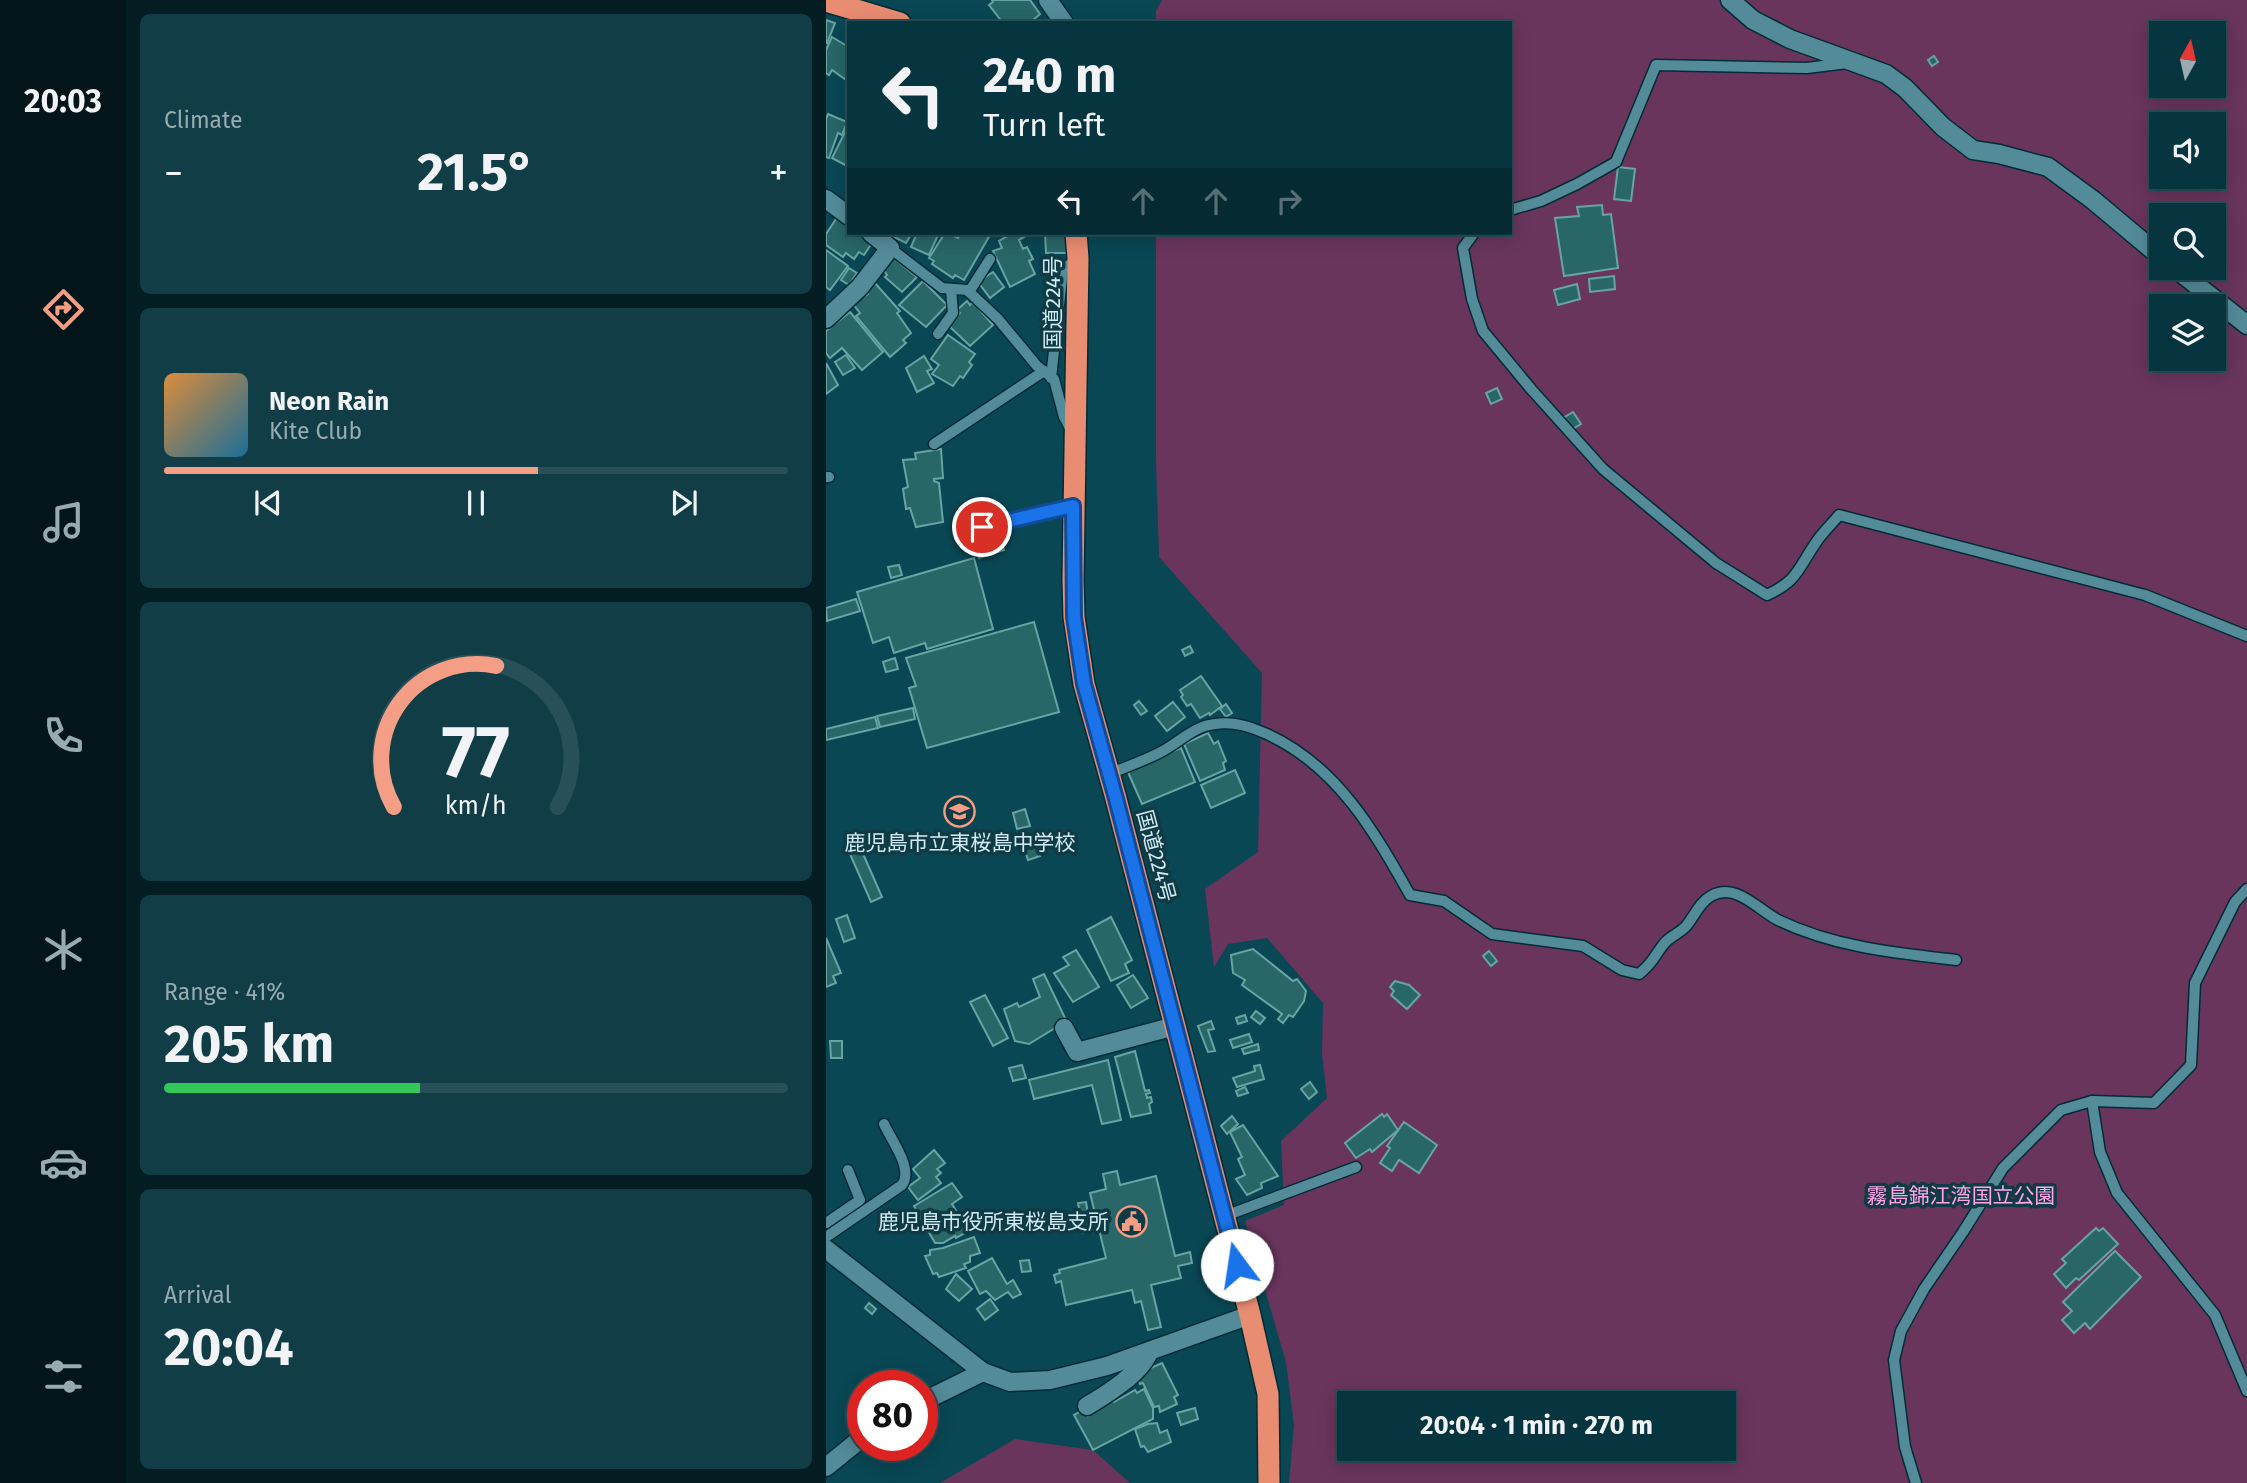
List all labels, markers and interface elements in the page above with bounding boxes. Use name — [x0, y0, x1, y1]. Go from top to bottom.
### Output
north arrow — [2149, 21, 2226, 98]
map controls — [2149, 21, 2226, 371]
text: 240 m — [983, 46, 1116, 105]
icon: left — [868, 49, 959, 140]
text: 20:03 — [24, 82, 102, 120]
text: Climate — [164, 106, 243, 134]
text: Turn left — [983, 106, 1105, 144]
button: sound — [2149, 112, 2226, 189]
text: 21.5° — [417, 141, 535, 204]
text: − — [164, 150, 183, 196]
text: + — [769, 150, 788, 196]
icon: left — [1051, 182, 1089, 220]
icon: ahead — [1124, 182, 1162, 220]
icon: ahead — [1197, 182, 1235, 220]
icon: right — [1270, 182, 1308, 220]
button: search — [2149, 203, 2226, 280]
street label: 国道224号 — [1040, 256, 1066, 350]
icon: directions — [39, 285, 88, 334]
button: layers — [2149, 294, 2226, 371]
text: Neon Rain — [269, 386, 389, 417]
text: Kite Club — [269, 417, 362, 445]
icon: previous — [249, 484, 287, 522]
icon: pause — [457, 484, 495, 522]
icon: next — [665, 484, 703, 522]
pin — [952, 497, 1012, 557]
icon: music — [39, 498, 88, 547]
icon: arrive — [963, 508, 1001, 546]
text: 77 — [442, 710, 510, 797]
icon: phone — [39, 711, 88, 760]
text: km/h — [445, 791, 507, 821]
school or university icon: 鹿児島市立東桜島中学校 — [943, 794, 977, 828]
street label: 国道224号 — [1131, 807, 1181, 905]
place label: 鹿児島市立東桜島中学校 — [845, 830, 1076, 856]
icon: climate — [39, 925, 88, 974]
text: Range · 41% — [164, 978, 285, 1006]
text: 205 km — [164, 1013, 334, 1076]
icon: car — [39, 1138, 88, 1187]
park label: 霧島錦江湾国立公園 — [1867, 1183, 2056, 1209]
public building icon: 鹿児島市役所東桜島支所 — [1115, 1205, 1149, 1239]
place label: 鹿児島市役所東桜島支所 — [878, 1209, 1109, 1235]
position arrow — [1200, 1228, 1274, 1302]
text: Arrival — [164, 1281, 231, 1309]
text: 20:04 — [164, 1316, 294, 1379]
icon: filters — [39, 1352, 88, 1401]
speed limit sign: 80 — [847, 1370, 938, 1461]
text: 20:04 · 1 min · 270 m — [1420, 1410, 1653, 1441]

